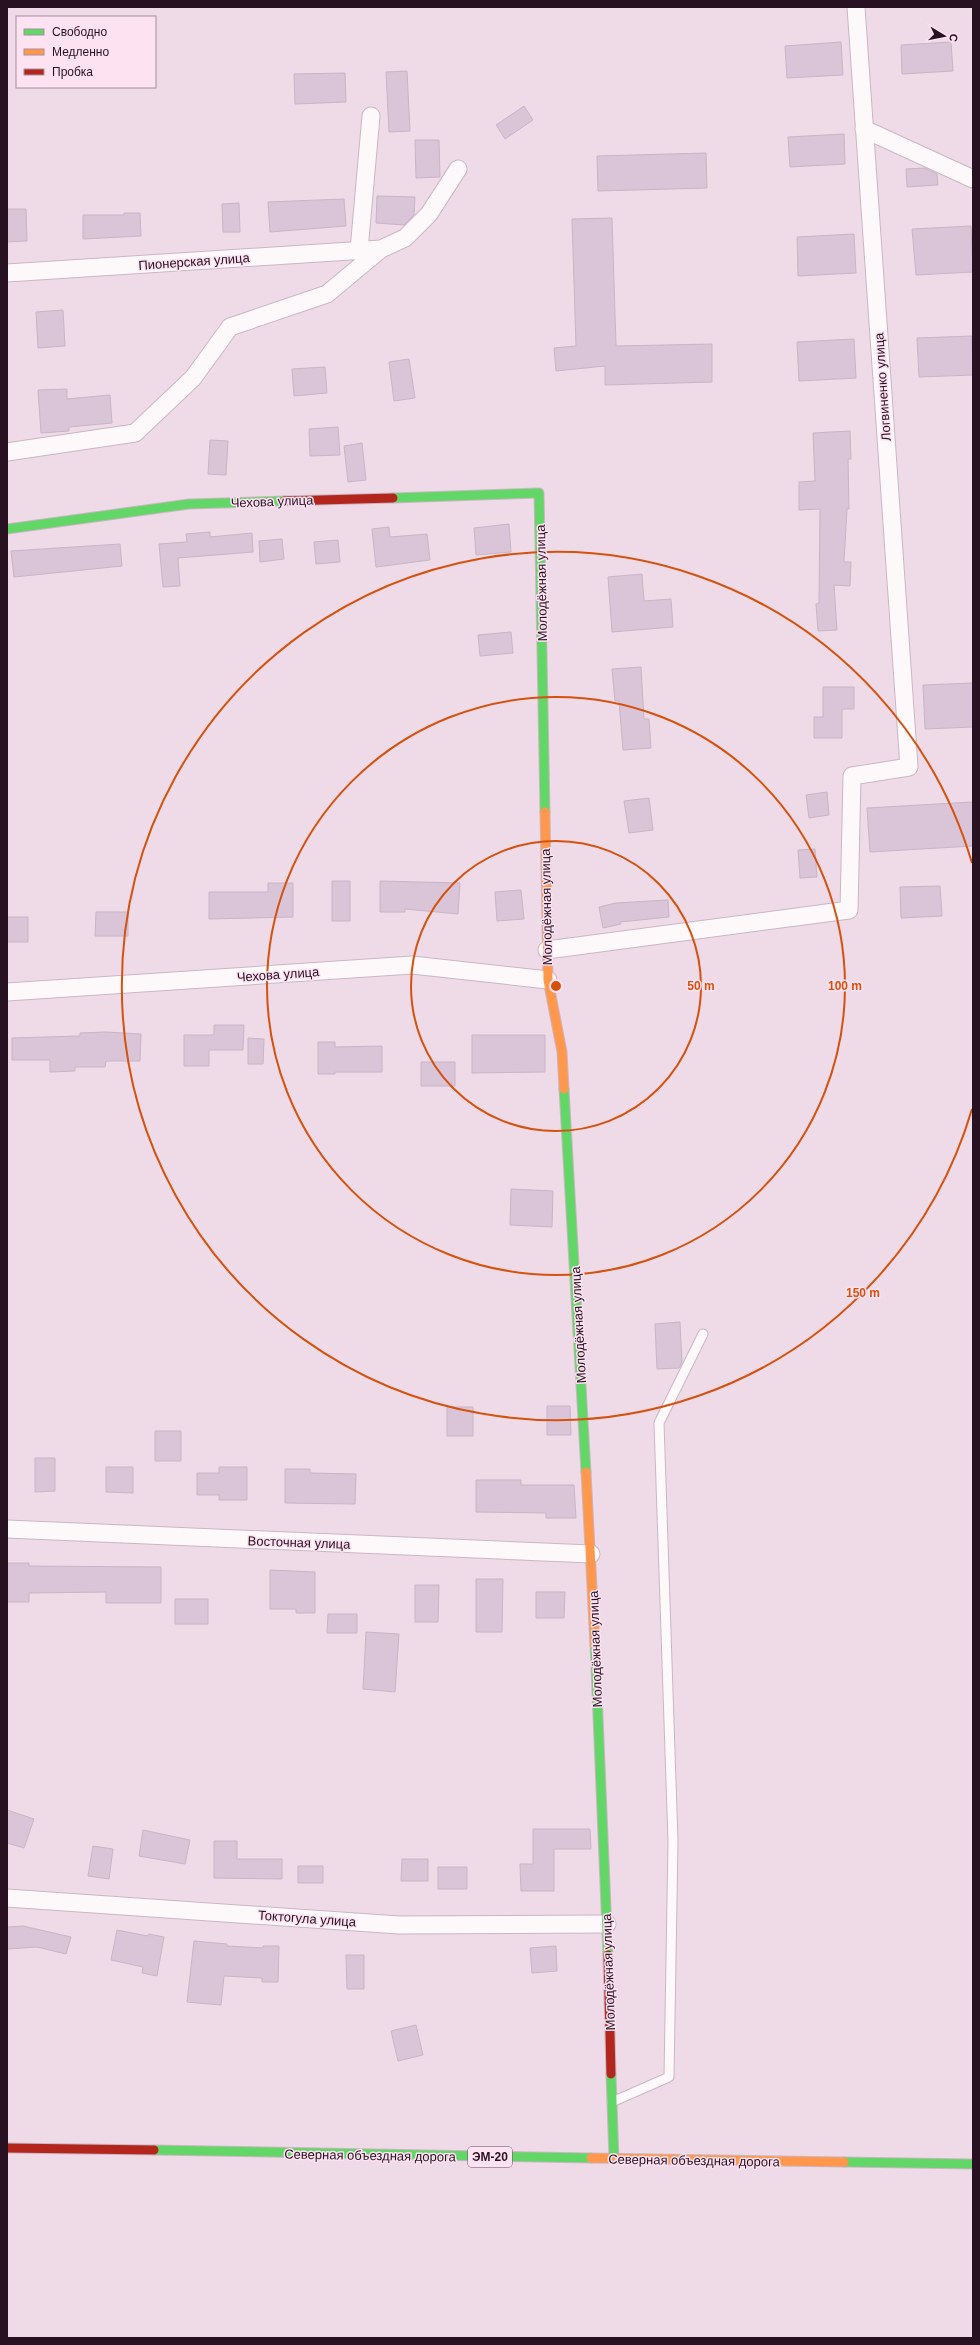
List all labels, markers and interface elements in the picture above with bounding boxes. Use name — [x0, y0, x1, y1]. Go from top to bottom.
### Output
legend — [16, 16, 156, 88]
north arrow — [924, 16, 964, 56]
text: Свободно — [52, 25, 107, 39]
text: С — [947, 33, 960, 43]
text: Медленно — [52, 45, 109, 59]
text: Пробка — [52, 65, 93, 79]
street label: Пионерская улица — [138, 250, 251, 273]
street label: Логвиненко улица — [871, 331, 894, 442]
street label: Чехова улица — [231, 493, 314, 510]
street label: Молодёжная улица — [533, 524, 550, 642]
street label: Молодёжная улица — [538, 848, 555, 966]
street label: Чехова улица — [236, 964, 320, 985]
centre of rings — [549, 979, 563, 993]
text: 50 m — [687, 979, 715, 993]
text: 100 m — [828, 979, 862, 993]
street label: Молодёжная улица — [568, 1265, 589, 1384]
text: 150 m — [846, 1286, 880, 1300]
street label: Восточная улица — [247, 1533, 351, 1552]
street label: Молодёжная улица — [586, 1590, 605, 1708]
street label: Токтогула улица — [257, 1908, 357, 1929]
street label: Молодёжная улица — [599, 1913, 618, 2031]
street label: Северная объездная дорога — [284, 2147, 457, 2165]
road number: ЭМ-20 — [468, 2147, 512, 2167]
street label: Северная объездная дорога — [608, 2152, 781, 2170]

